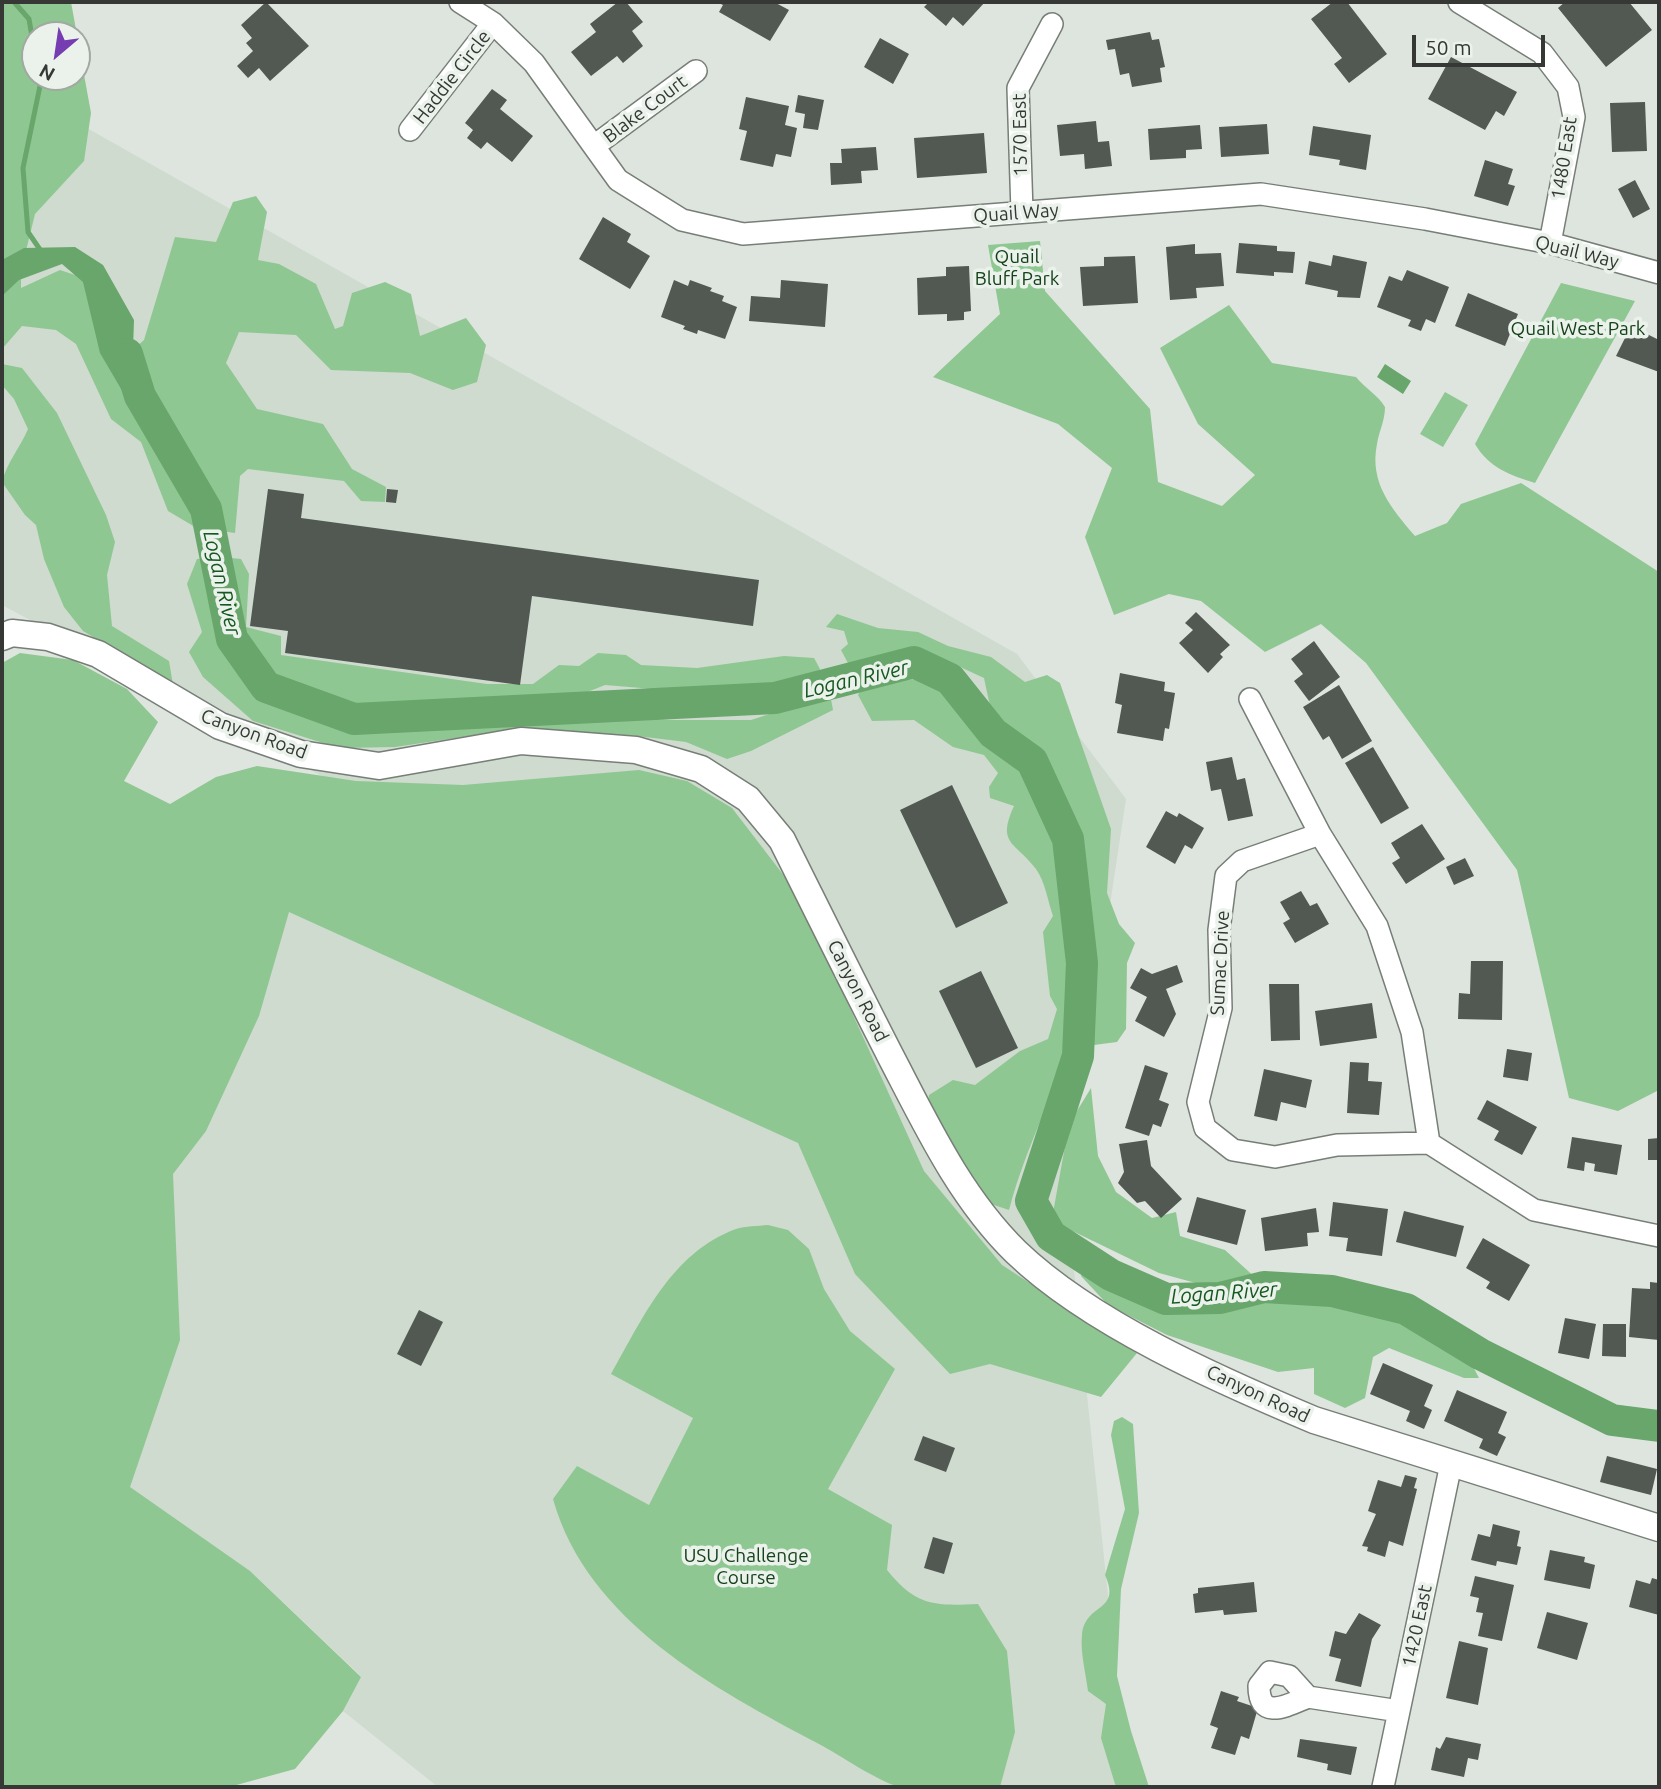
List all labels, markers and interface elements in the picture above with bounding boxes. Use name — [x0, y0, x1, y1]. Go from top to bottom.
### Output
north arrow — [21, 21, 91, 91]
scale bar — [1416, 21, 1549, 65]
street label: Haddie Circle — [408, 26, 496, 128]
text: 50 m — [1425, 35, 1472, 59]
text: N — [35, 60, 58, 86]
street label: Blake Court — [599, 70, 691, 148]
street label: 1570 East — [1008, 93, 1032, 177]
street label: 1480 East — [1546, 115, 1582, 201]
street label: Quail Way — [973, 199, 1059, 227]
street label: Quail Way — [1533, 231, 1621, 273]
park label: Quail Bluff Park — [975, 246, 1059, 290]
park label: Quail West Park — [1511, 318, 1645, 340]
water label: Logan River — [198, 528, 246, 638]
water label: Logan River — [801, 655, 911, 703]
street label: Canyon Road — [198, 704, 310, 764]
street label: Sumac Drive — [1206, 910, 1234, 1016]
street label: Canyon Road — [823, 936, 893, 1046]
water label: Logan River — [1170, 1277, 1278, 1309]
street label: Canyon Road — [1203, 1360, 1313, 1428]
park label: USU Challenge Course — [683, 1545, 809, 1589]
street label: 1420 East — [1397, 1583, 1437, 1669]

